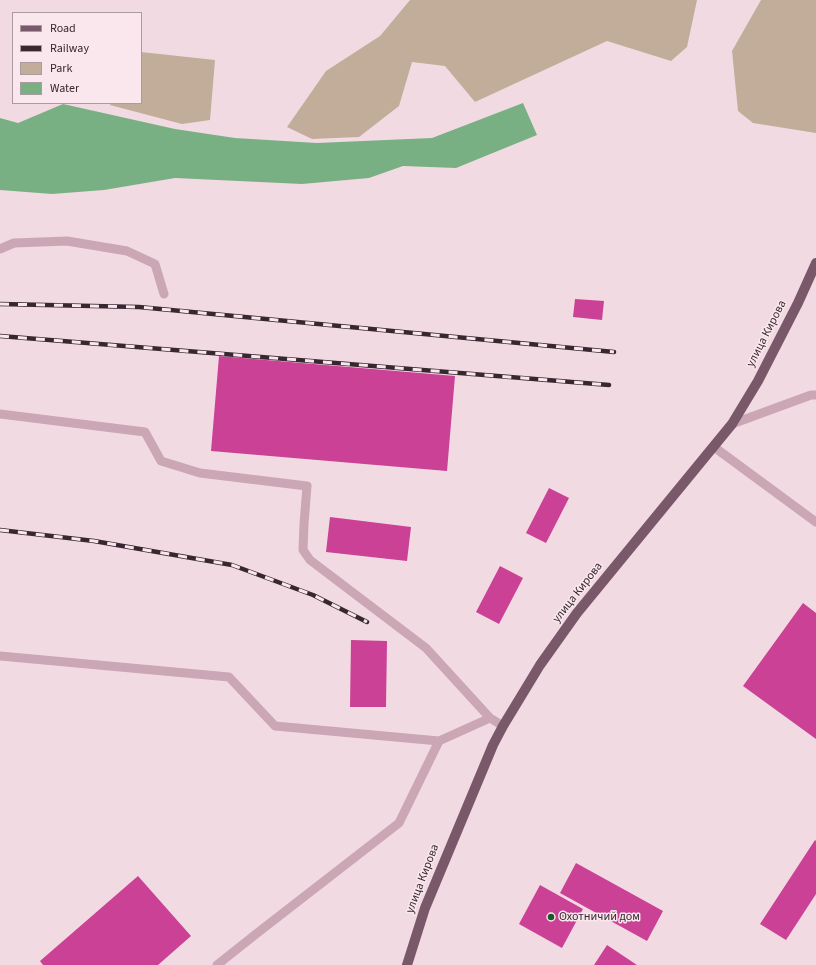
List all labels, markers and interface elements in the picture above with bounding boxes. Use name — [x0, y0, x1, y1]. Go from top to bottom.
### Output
legend — [12, 12, 142, 104]
text: Road — [50, 20, 76, 37]
text: Railway — [50, 40, 89, 57]
text: Park — [50, 60, 72, 77]
text: Water — [50, 80, 79, 97]
street label: улица Кирова — [744, 298, 790, 370]
street label: улица Кирова — [550, 560, 606, 626]
street label: улица Кирова — [403, 842, 443, 916]
place label: Охотничий дом — [559, 910, 640, 924]
marker: Охотничий дом — [546, 912, 556, 922]

